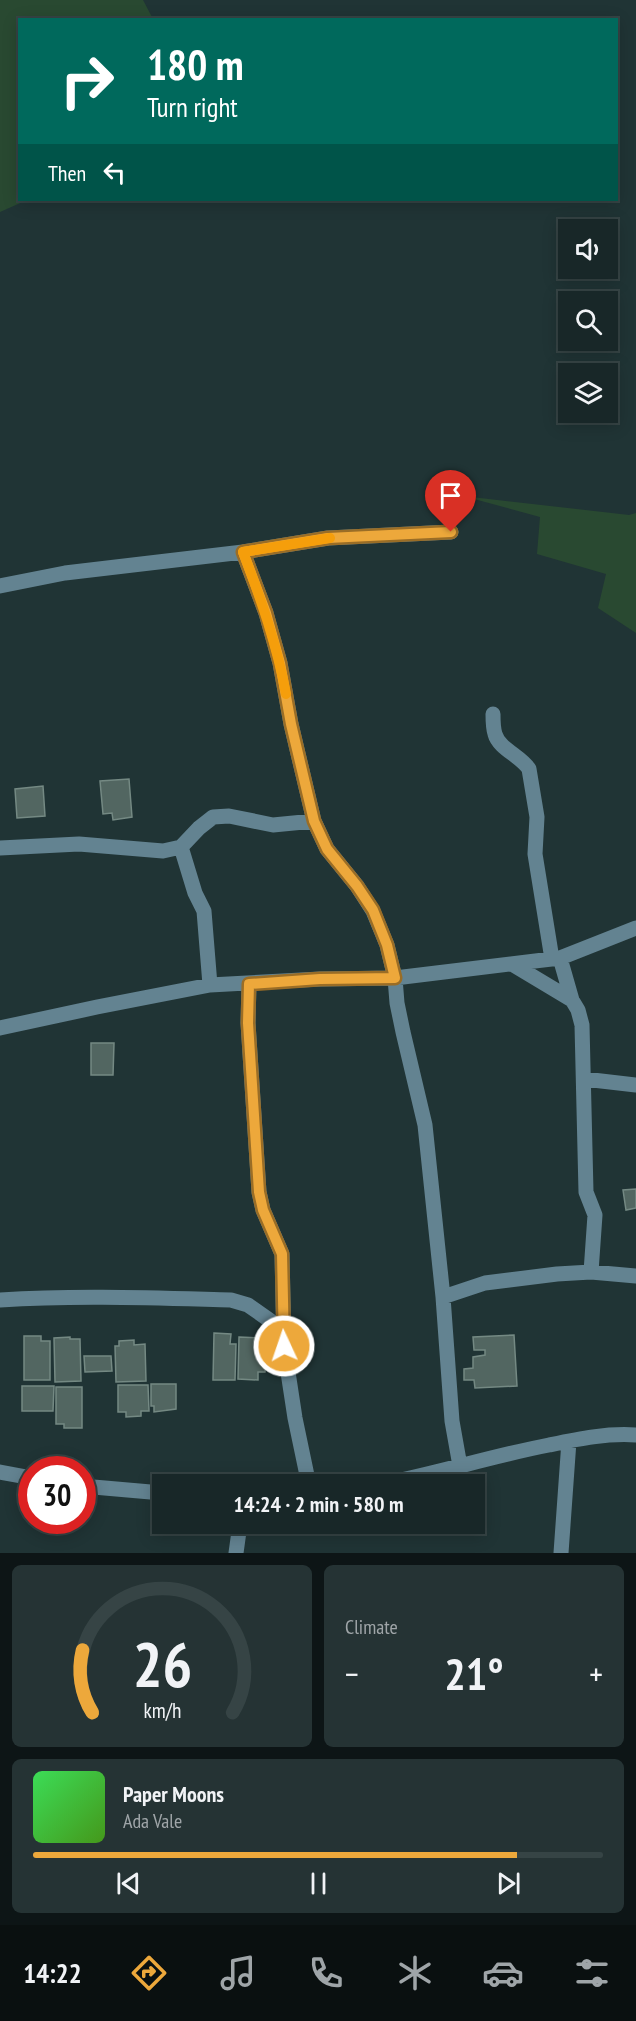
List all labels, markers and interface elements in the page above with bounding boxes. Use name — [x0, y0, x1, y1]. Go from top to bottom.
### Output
text: 180 m — [147, 37, 244, 92]
icon: right — [48, 42, 126, 120]
text: Turn right — [147, 90, 238, 124]
icon: left — [98, 156, 131, 189]
text: Then — [48, 159, 86, 187]
map controls — [558, 219, 618, 423]
button: sound — [558, 219, 618, 279]
button: search — [558, 291, 618, 351]
button: layers — [558, 363, 618, 423]
pin — [425, 470, 476, 532]
icon: arrive — [434, 479, 467, 512]
position arrow — [252, 1314, 316, 1378]
speed limit sign: 30 — [18, 1456, 96, 1534]
text: 14:24 · 2 min · 580 m — [233, 1490, 404, 1518]
text: Climate — [345, 1614, 398, 1640]
text: 26 — [132, 1623, 192, 1704]
text: 21° — [444, 1644, 504, 1702]
text: − — [345, 1652, 359, 1695]
text: + — [589, 1652, 603, 1695]
text: km/h — [143, 1696, 181, 1724]
text: Paper Moons — [123, 1780, 224, 1808]
text: Ada Vale — [123, 1808, 182, 1834]
icon: previous — [112, 1867, 145, 1900]
icon: pause — [302, 1867, 335, 1900]
icon: next — [492, 1867, 525, 1900]
icon: directions — [128, 1952, 170, 1994]
icon: music — [217, 1952, 259, 1994]
icon: phone — [305, 1952, 347, 1994]
icon: climate — [394, 1952, 436, 1994]
icon: car — [482, 1952, 524, 1994]
icon: filters — [571, 1952, 613, 1994]
text: 14:22 — [23, 1956, 82, 1990]

